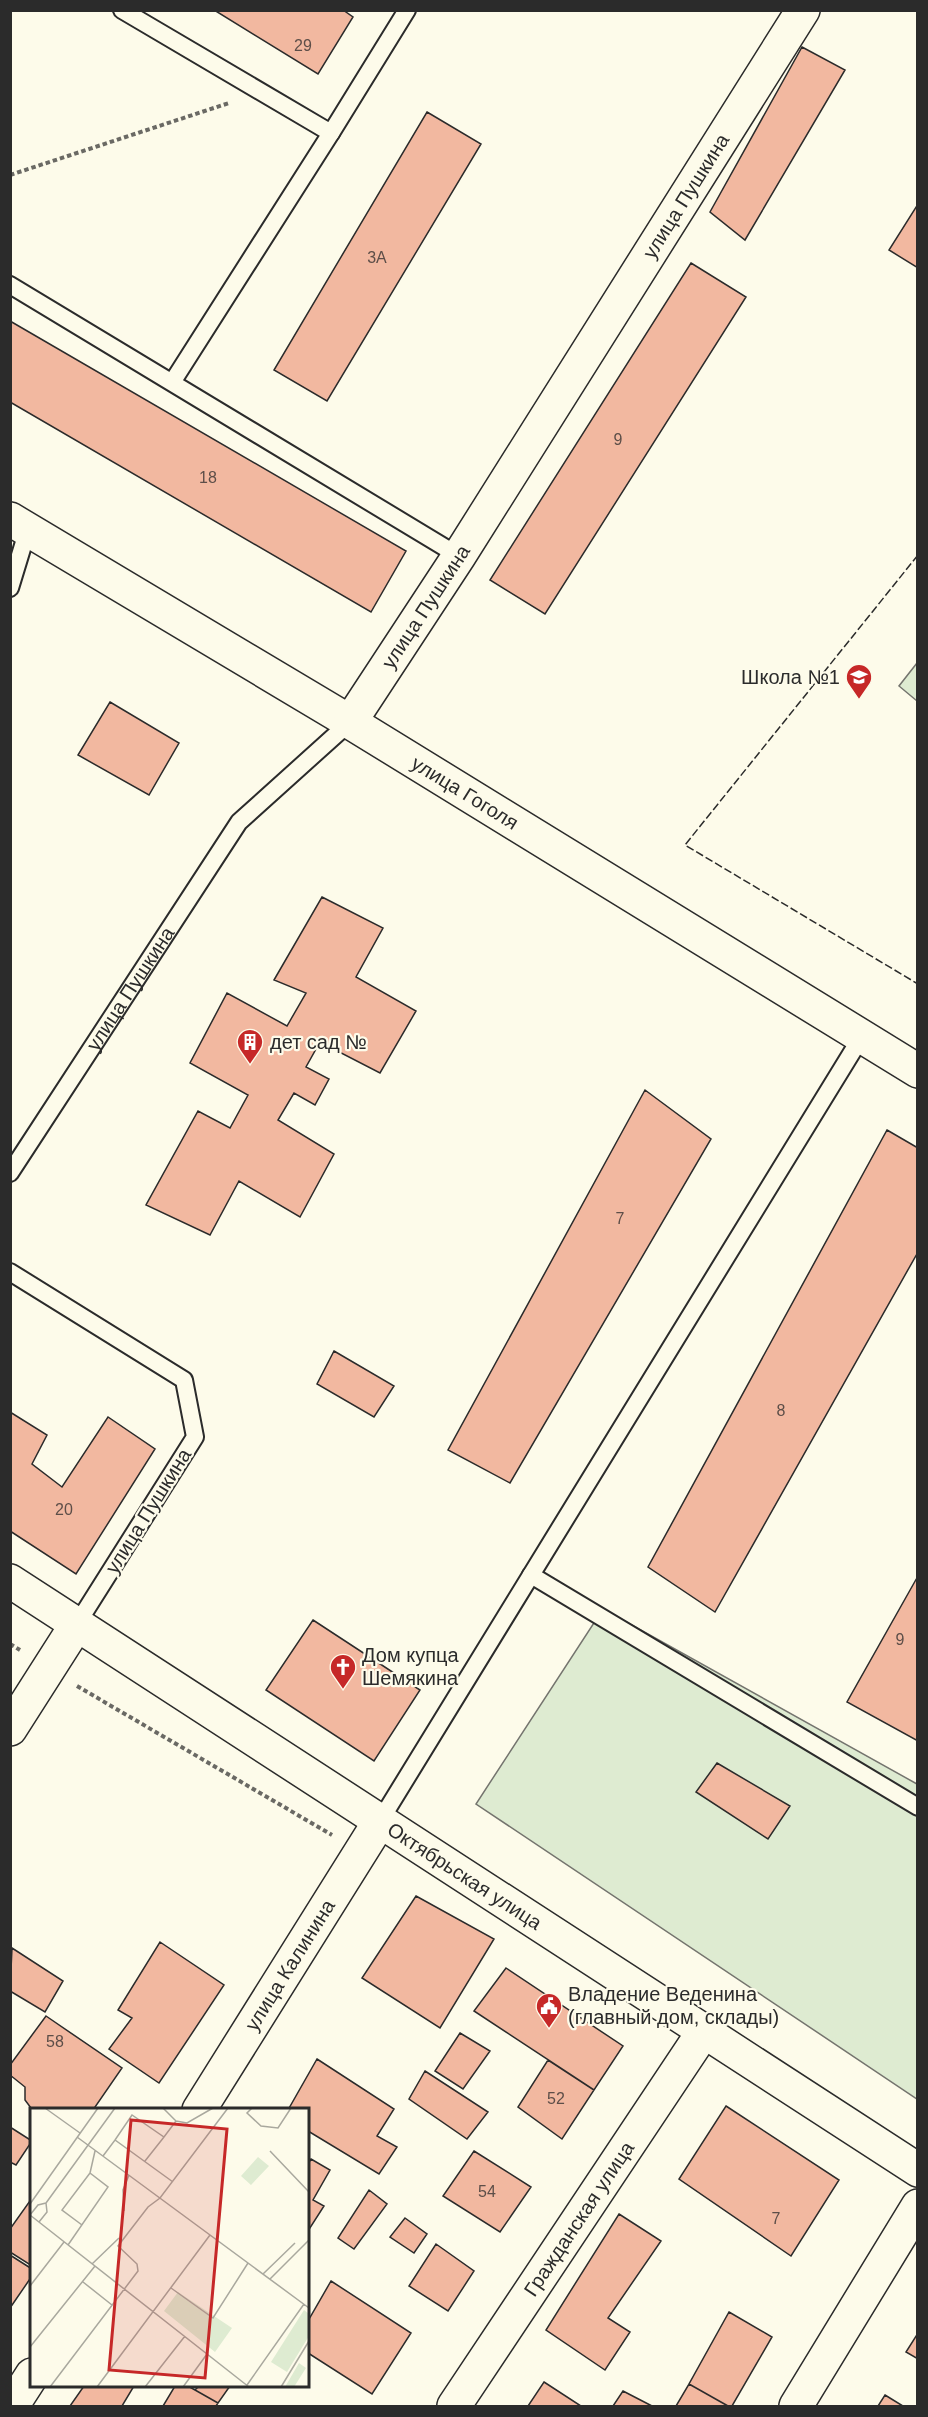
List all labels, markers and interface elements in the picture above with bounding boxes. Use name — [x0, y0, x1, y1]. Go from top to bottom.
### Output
house number: 29 — [294, 37, 312, 54]
street label: улица Пушкина — [638, 129, 734, 262]
house number: 3А — [367, 249, 387, 266]
house number: 9 — [614, 431, 623, 448]
house number: 18 — [199, 469, 217, 486]
street label: улица Пушкина — [377, 540, 475, 672]
school or university icon: Школа №1 — [844, 662, 874, 700]
place label: Школа №1 — [741, 666, 840, 688]
street label: улица Гоголя — [408, 752, 522, 834]
street label: улица Пушкина — [82, 922, 179, 1055]
building icon: дет сад № — [235, 1027, 265, 1065]
place label: дет сад № — [270, 1031, 367, 1053]
house number: 7 — [616, 1210, 625, 1227]
house number: 8 — [777, 1402, 786, 1419]
street label: улица Пушкина — [101, 1444, 196, 1577]
house number: 20 — [55, 1501, 73, 1518]
house number: 9 — [896, 1631, 905, 1648]
place label: Дом купца Шемякина — [362, 1644, 459, 1689]
church icon: Дом купца Шемякина — [328, 1652, 358, 1690]
street label: Октябрьская улица — [384, 1818, 547, 1934]
street label: улица Калинина — [240, 1895, 340, 2035]
place label: Владение Веденина (главный дом, склады) — [568, 1983, 779, 2028]
public building icon: Владение Веденина (главный дом, склады) — [534, 1991, 564, 2029]
house number: 58 — [46, 2033, 64, 2050]
house number: 52 — [547, 2090, 565, 2107]
inset map — [30, 2108, 309, 2387]
street label: Гражданская улица — [519, 2137, 639, 2300]
house number: 54 — [478, 2183, 496, 2200]
house number: 7 — [772, 2210, 781, 2227]

